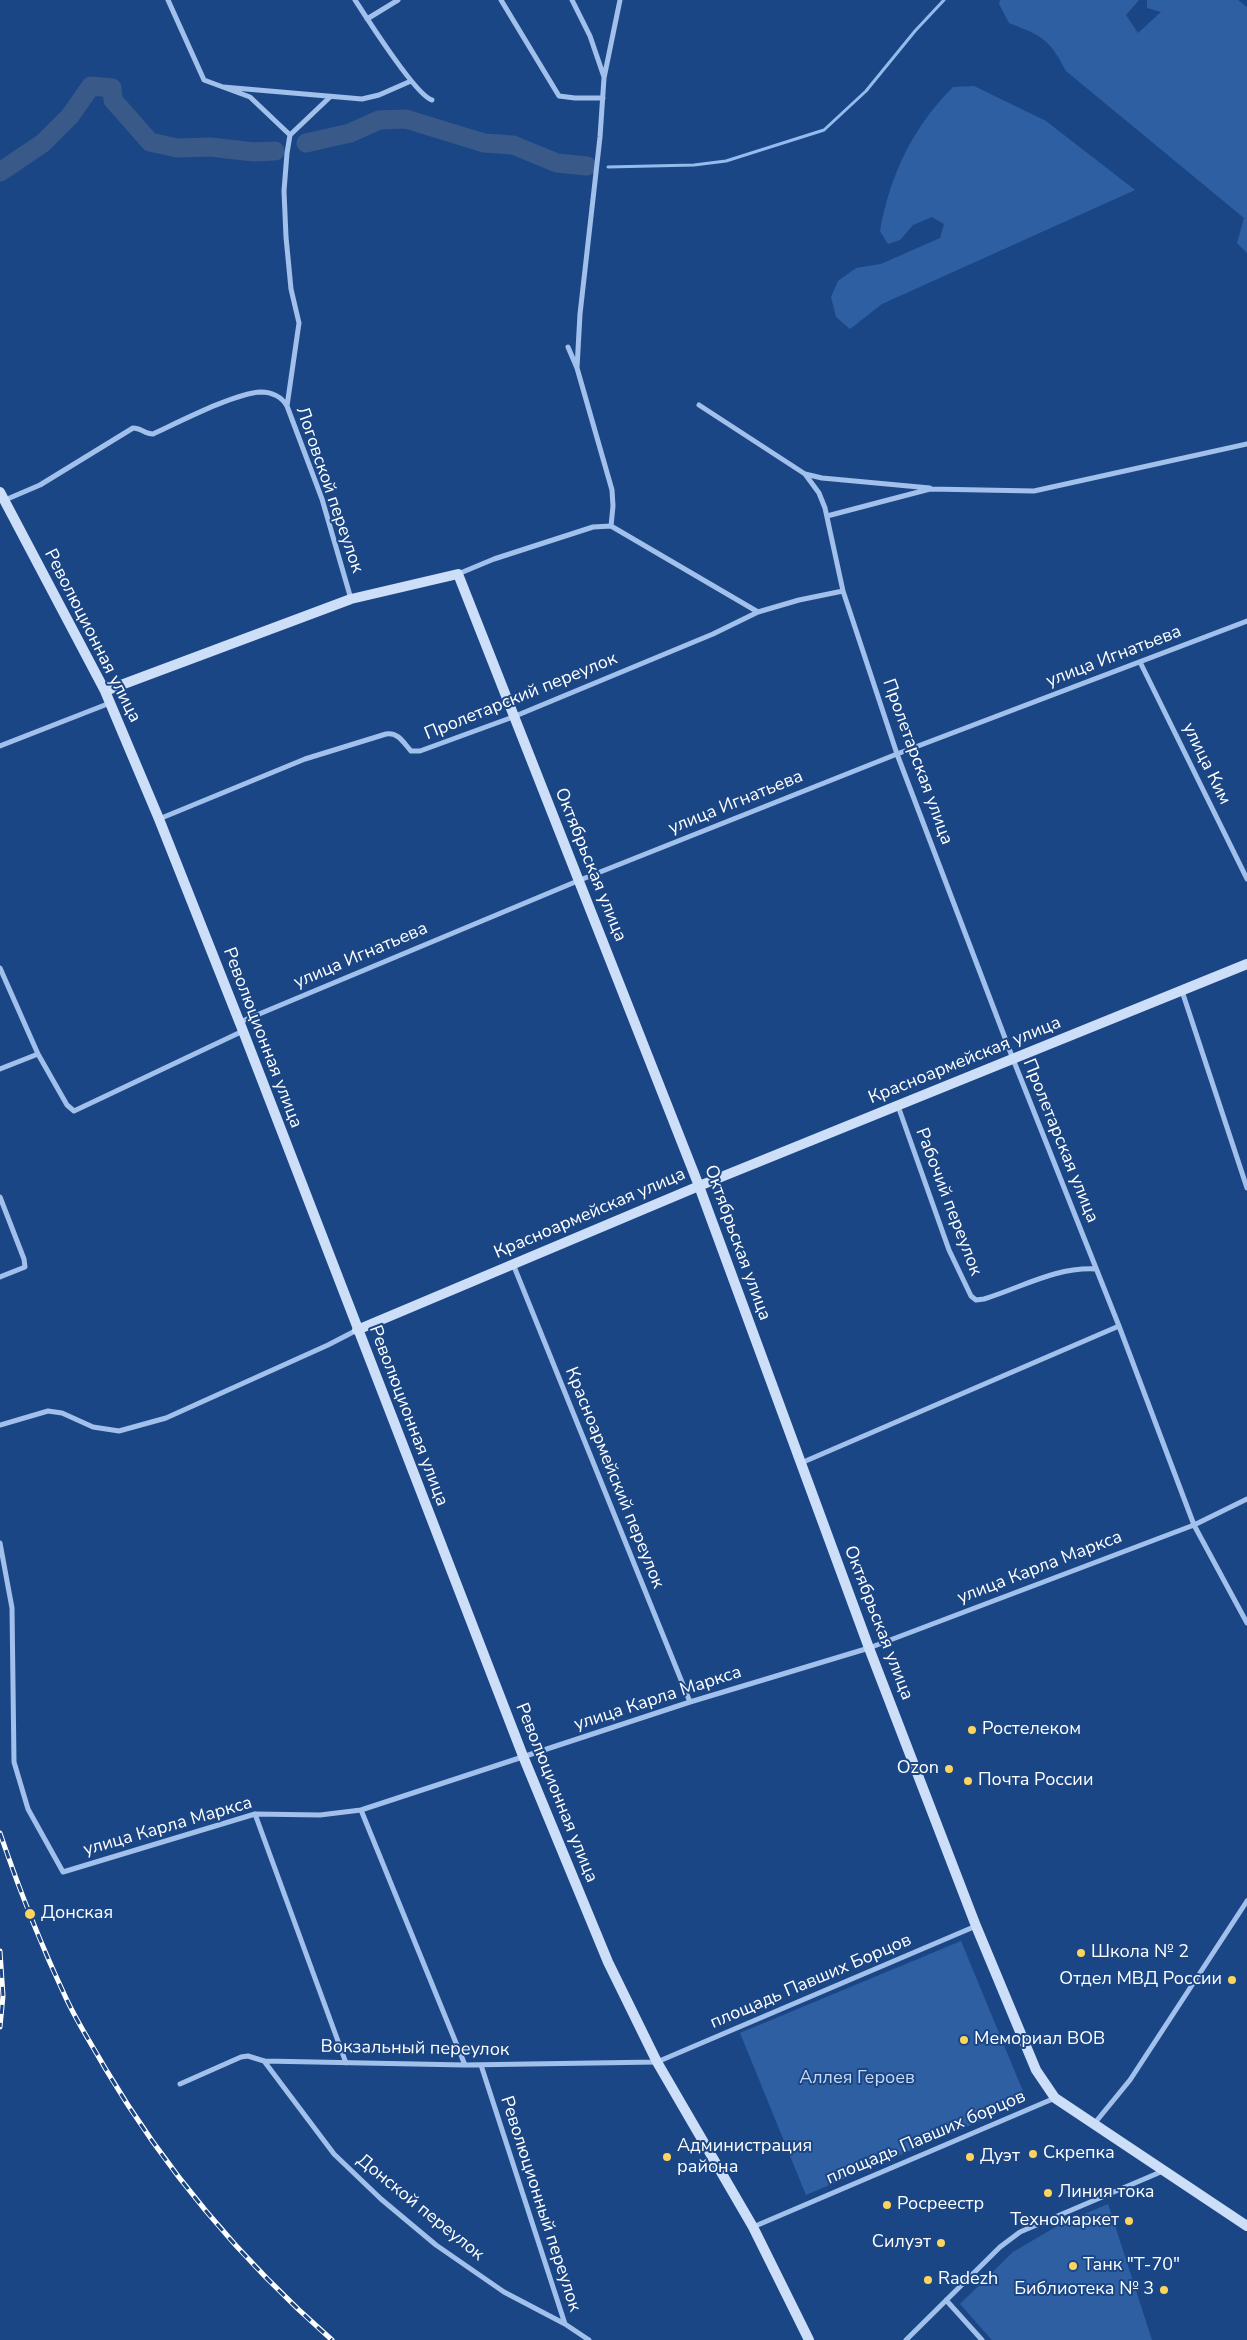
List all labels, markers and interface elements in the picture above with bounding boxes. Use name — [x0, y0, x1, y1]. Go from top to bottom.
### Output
street label: Логовской переулок — [290, 404, 368, 576]
street label: Революционная улица — [39, 546, 145, 726]
street label: улица Игнатьева — [1043, 621, 1185, 693]
street label: Пролетарский переулок — [422, 648, 620, 746]
street label: Пролетарская улица — [877, 676, 957, 848]
street label: улица Ким — [1177, 719, 1235, 809]
street label: улица Игнатьева — [666, 766, 806, 840]
street label: Октябрьская улица — [549, 785, 631, 945]
street label: улица Игнатьева — [291, 918, 431, 994]
street label: Революционная улица — [218, 945, 306, 1131]
street label: Красноармейская улица — [865, 1012, 1065, 1110]
street label: Пролетарская улица — [1017, 1056, 1103, 1226]
street label: Рабочий переулок — [910, 1125, 986, 1279]
street label: Октябрьская улица — [699, 1162, 775, 1324]
street label: Красноармейская улица — [491, 1164, 689, 1264]
street label: Революционная улица — [364, 1323, 452, 1509]
street label: Красноармейский переулок — [560, 1364, 668, 1592]
street label: улица Карла Маркса — [955, 1527, 1125, 1609]
street label: Октябрьская улица — [839, 1543, 917, 1703]
street label: улица Карла Маркса — [572, 1662, 744, 1736]
street label: Революционная улица — [510, 1700, 602, 1886]
place label: Ростелеком — [982, 1719, 1081, 1741]
marker: Ростелеком — [966, 1724, 978, 1736]
place label: Ozon — [897, 1758, 939, 1780]
marker: Ozon — [943, 1763, 955, 1775]
place label: Почта России — [978, 1770, 1093, 1792]
marker: Почта России — [962, 1775, 974, 1787]
street label: улица Карла Маркса — [81, 1793, 255, 1861]
place label: Донская — [41, 1903, 113, 1925]
marker: Донская — [23, 1907, 37, 1921]
street label: площадь Павших Борцов — [707, 1930, 915, 2034]
place label: Школа № 2 — [1091, 1942, 1189, 1964]
marker: Школа № 2 — [1075, 1947, 1087, 1959]
place label: Отдел МВД России — [1059, 1969, 1222, 1991]
marker: Отдел МВД России — [1226, 1974, 1238, 1986]
place label: Мемориал ВОВ — [974, 2029, 1105, 2051]
marker: Мемориал ВОВ — [958, 2034, 970, 2046]
street label: Вокзальный переулок — [320, 2037, 510, 2061]
park label: Аллея Героев — [799, 2068, 915, 2090]
street label: площадь Павших борцов — [823, 2086, 1029, 2190]
street label: Революционный переулок — [495, 2094, 585, 2314]
place label: Администрация района — [677, 2136, 812, 2178]
place label: Скрепка — [1043, 2143, 1115, 2165]
place label: Дуэт — [980, 2146, 1020, 2168]
marker: Скрепка — [1027, 2148, 1039, 2160]
street label: Донской переулок — [352, 2150, 488, 2266]
marker: Администрация района — [661, 2151, 673, 2163]
marker: Дуэт — [964, 2151, 976, 2163]
place label: Линия тока — [1058, 2182, 1155, 2204]
marker: Линия тока — [1042, 2187, 1054, 2199]
place label: Росреестр — [897, 2194, 984, 2216]
marker: Росреестр — [881, 2199, 893, 2211]
place label: Техномаркет — [1010, 2210, 1119, 2232]
marker: Техномаркет — [1123, 2215, 1135, 2227]
place label: Силуэт — [872, 2232, 931, 2254]
marker: Силуэт — [935, 2237, 947, 2249]
place label: Танк "Т-70" — [1083, 2255, 1180, 2277]
marker: Танк "Т-70" — [1067, 2260, 1079, 2272]
place label: Radezh — [938, 2269, 998, 2291]
marker: Radezh — [922, 2274, 934, 2286]
place label: Библиотека № 3 — [1014, 2279, 1154, 2301]
marker: Библиотека № 3 — [1158, 2284, 1170, 2296]

